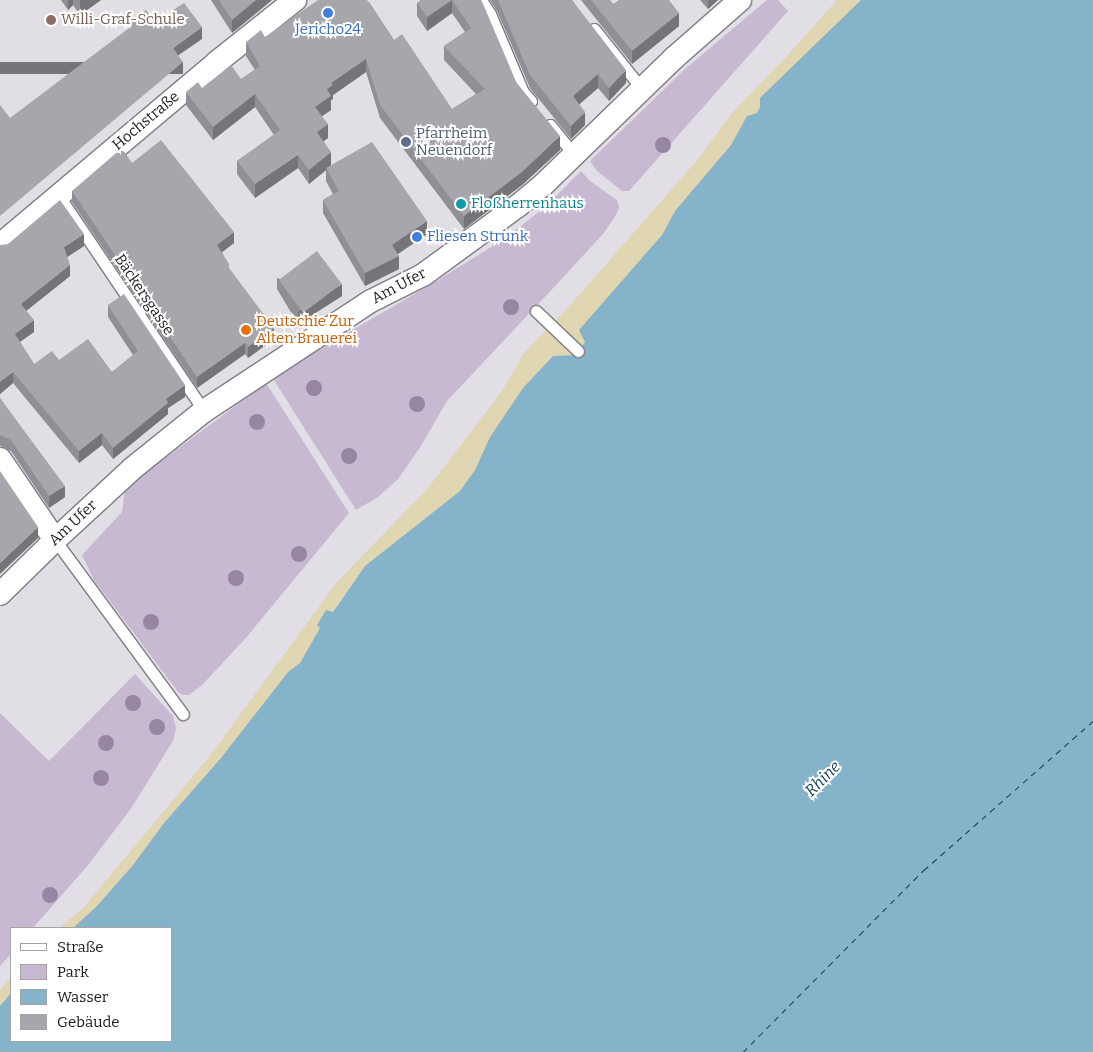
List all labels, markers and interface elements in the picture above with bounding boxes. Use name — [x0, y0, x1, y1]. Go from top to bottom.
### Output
marker: Jericho24 — [322, 7, 334, 19]
place label: Willi-Graf-Schule — [61, 11, 185, 29]
marker: Willi-Graf-Schule — [45, 14, 57, 26]
place label: Jericho24 — [295, 21, 361, 39]
street label: Hochstraße — [109, 88, 183, 154]
place label: Pfarrheim Neuendorf — [416, 124, 492, 159]
marker: Pfarrheim Neuendorf — [400, 136, 412, 148]
place label: Floßherrenhaus — [471, 195, 584, 213]
marker: Floßherrenhaus — [455, 198, 467, 210]
place label: Fliesen Strunk — [427, 228, 528, 246]
marker: Fliesen Strunk — [411, 231, 423, 243]
street label: Bäckersgasse — [110, 251, 178, 339]
street label: Am Ufer — [369, 264, 429, 308]
place label: Deutschie Zur Alten Brauerei — [256, 312, 357, 347]
marker: Deutschie Zur Alten Brauerei — [240, 324, 252, 336]
street label: Am Ufer — [45, 496, 101, 550]
water label: Rhine — [801, 757, 845, 801]
legend — [10, 927, 172, 1042]
text: Straße — [57, 938, 103, 956]
text: Park — [57, 963, 89, 981]
text: Wasser — [57, 988, 108, 1006]
text: Gebäude — [57, 1013, 120, 1031]

